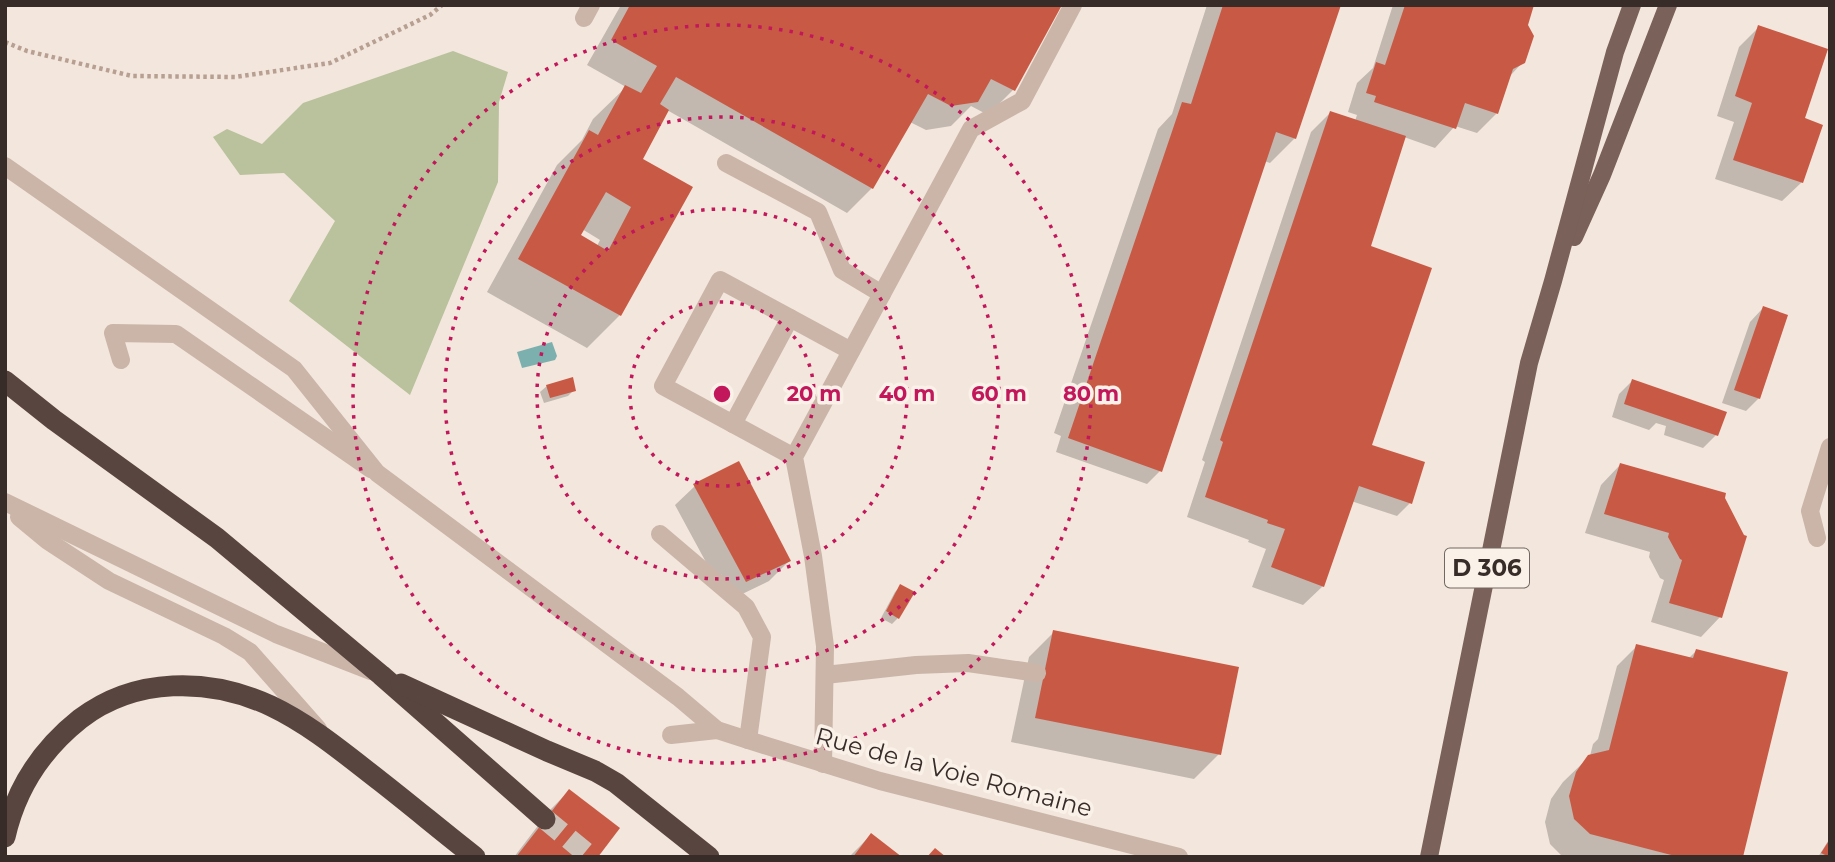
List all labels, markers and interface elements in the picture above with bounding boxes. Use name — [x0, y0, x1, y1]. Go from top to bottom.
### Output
text: 20 m — [787, 381, 841, 406]
text: 40 m — [879, 381, 935, 406]
text: 60 m — [971, 381, 1027, 406]
text: 80 m — [1063, 381, 1119, 406]
centre of rings — [710, 382, 734, 406]
road number: D 306 — [1445, 548, 1529, 588]
street label: Rue de la Voie Romaine — [813, 721, 1095, 823]

